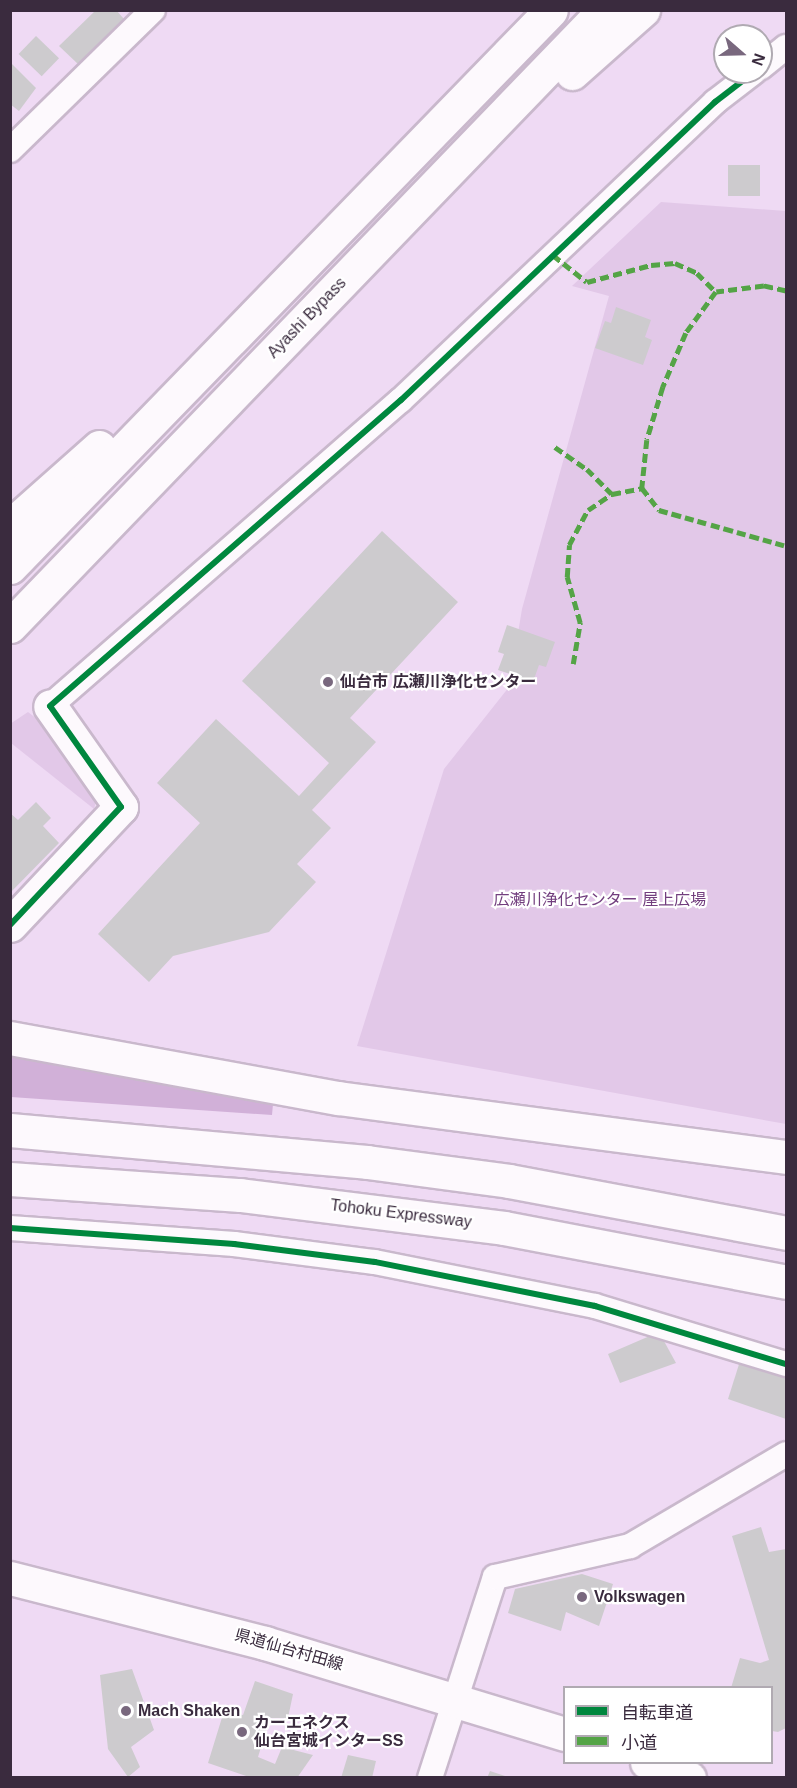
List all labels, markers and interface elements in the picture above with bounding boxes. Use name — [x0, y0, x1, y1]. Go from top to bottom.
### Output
north arrow — [713, 24, 773, 84]
text: N — [749, 51, 768, 68]
street label: Ayashi Bypass — [264, 274, 350, 362]
place label: 仙台市 広瀬川浄化センター — [340, 672, 536, 692]
marker: 仙台市 広瀬川浄化センター — [321, 675, 335, 689]
park label: 広瀬川浄化センター 屋上広場 — [494, 890, 706, 910]
street label: Tohoku Expressway — [329, 1196, 473, 1232]
place label: Volkswagen — [594, 1587, 685, 1607]
marker: Volkswagen — [575, 1590, 589, 1604]
street label: 県道仙台村田線 — [233, 1625, 345, 1675]
legend — [563, 1686, 773, 1764]
place label: Mach Shaken — [138, 1701, 240, 1721]
text: 自転車道 — [621, 1703, 693, 1723]
marker: Mach Shaken — [119, 1704, 133, 1718]
place label: カーエネクス 仙台宮城インターSS — [254, 1713, 403, 1751]
marker: カーエネクス 仙台宮城インターSS — [235, 1725, 249, 1739]
text: 小道 — [621, 1733, 657, 1753]

